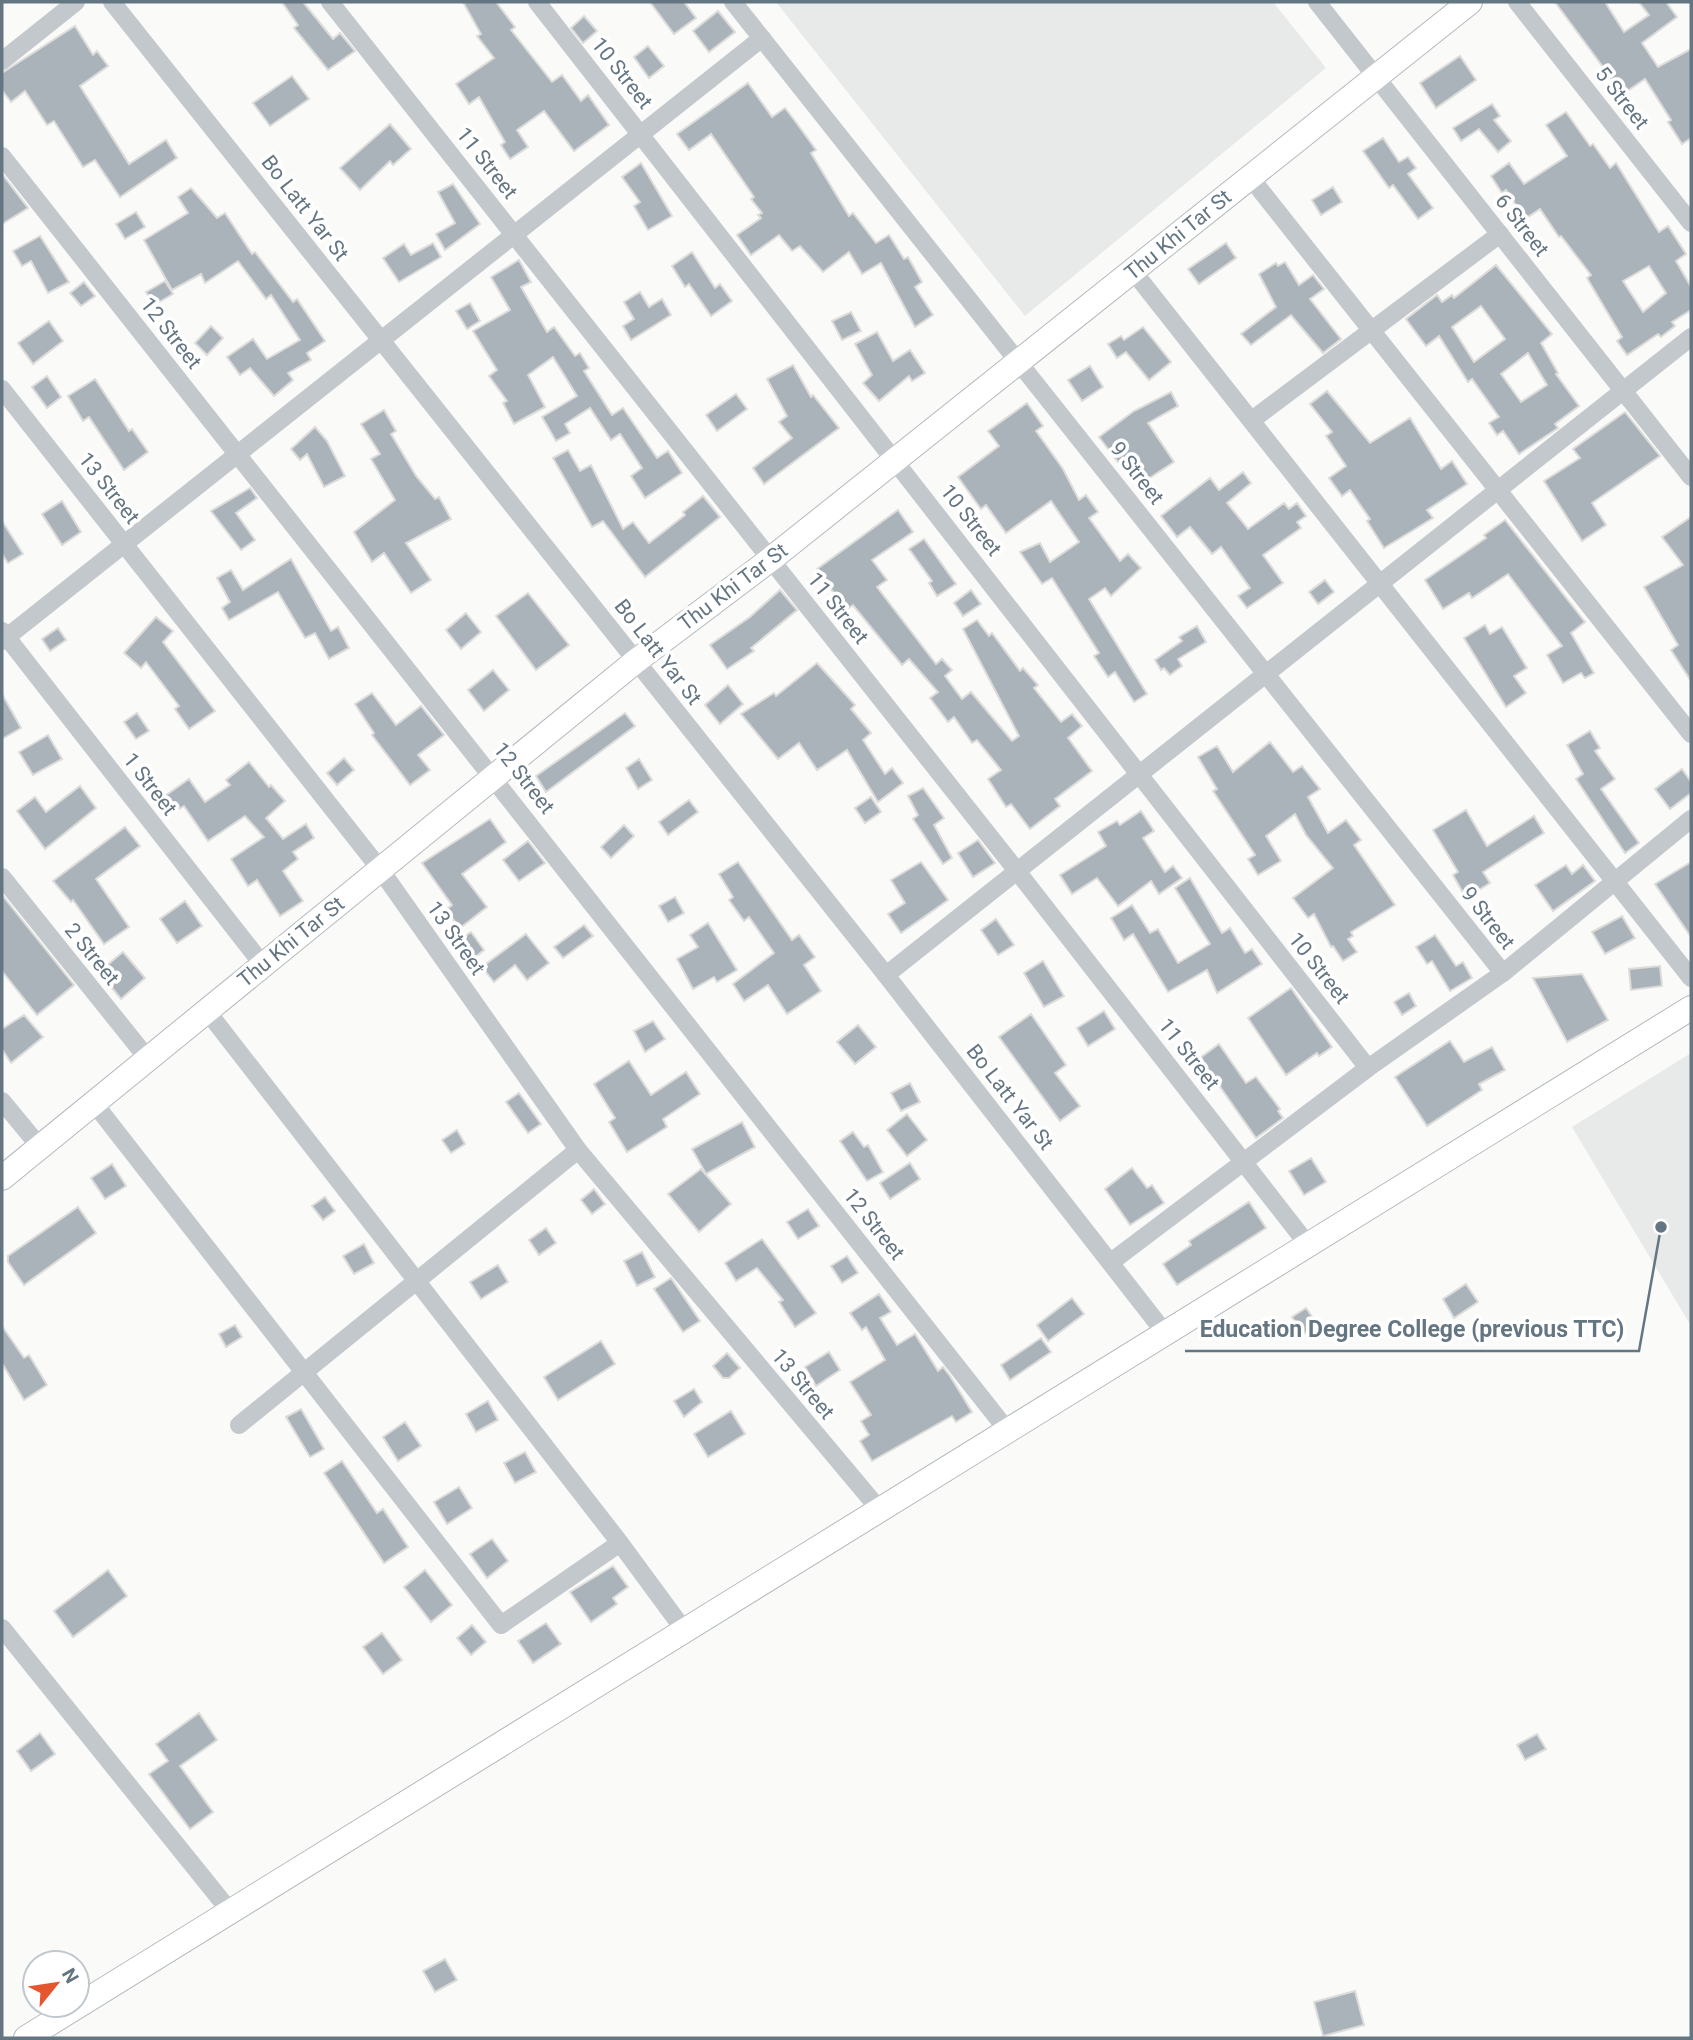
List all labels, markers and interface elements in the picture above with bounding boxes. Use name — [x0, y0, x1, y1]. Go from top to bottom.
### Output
street label: 10 Street — [587, 32, 657, 114]
street label: 5 Street — [1590, 62, 1654, 134]
street label: 11 Street — [452, 122, 522, 204]
street label: Bo Latt Yar St — [256, 151, 354, 265]
street label: Thu Khi Tar St — [1120, 185, 1236, 285]
street label: 6 Street — [1490, 189, 1554, 261]
street label: 12 Street — [136, 292, 206, 374]
street label: 9 Street — [1105, 437, 1169, 509]
street label: 13 Street — [74, 447, 144, 529]
street label: 10 Street — [936, 479, 1006, 561]
street label: Thu Khi Tar St — [674, 538, 792, 636]
street label: 11 Street — [803, 567, 873, 649]
street label: Bo Latt Yar St — [609, 595, 707, 709]
street label: 12 Street — [489, 737, 559, 819]
street label: 1 Street — [118, 748, 182, 820]
street label: 9 Street — [1456, 882, 1520, 954]
street label: Thu Khi Tar St — [233, 892, 349, 992]
street label: 13 Street — [422, 897, 490, 979]
street label: 2 Street — [60, 918, 124, 990]
street label: 10 Street — [1284, 927, 1354, 1009]
street label: 11 Street — [1154, 1013, 1224, 1095]
street label: Bo Latt Yar St — [961, 1040, 1059, 1154]
street label: 12 Street — [839, 1183, 909, 1265]
callout: Education Degree College (previous TTC) — [1185, 1307, 1639, 1351]
text: Education Degree College (previous TTC) — [1200, 1316, 1624, 1343]
street label: 13 Street — [767, 1344, 839, 1424]
north arrow — [21, 1949, 91, 2019]
text: N — [57, 1964, 84, 1987]

